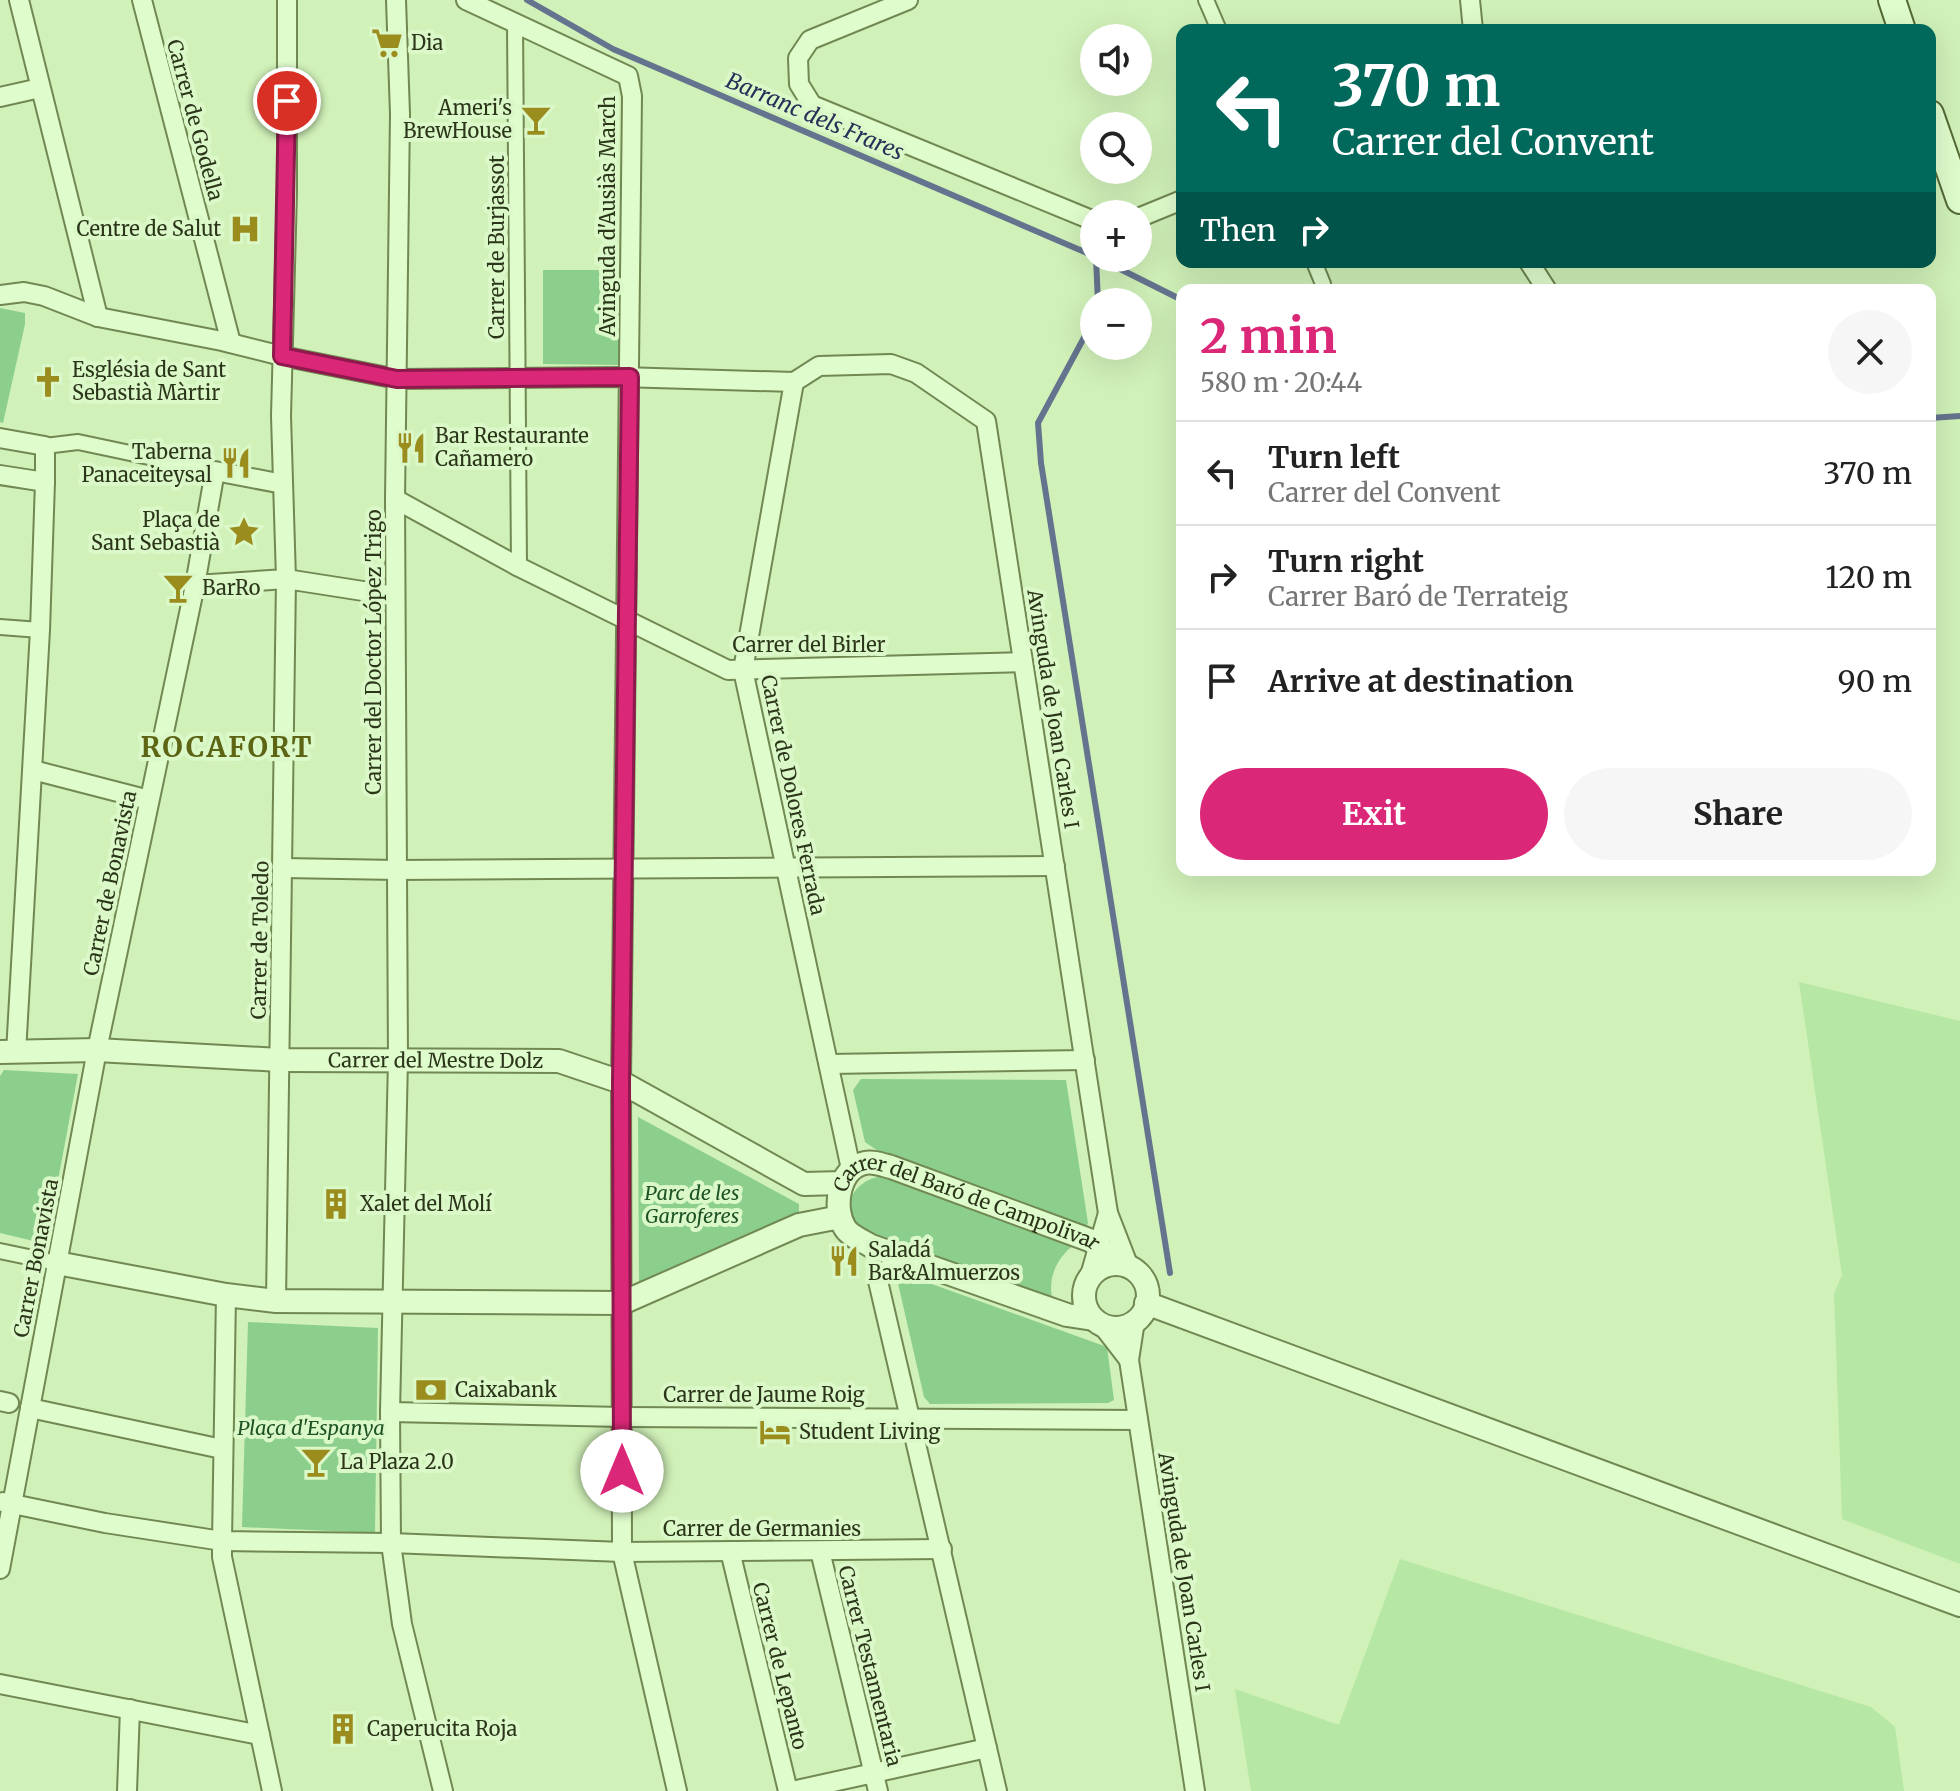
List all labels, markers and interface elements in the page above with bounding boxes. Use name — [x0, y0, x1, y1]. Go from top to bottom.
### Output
map controls — [1080, 24, 1152, 360]
button: sound — [1080, 24, 1152, 96]
supermarket icon: Dia — [370, 26, 404, 60]
place label: Dia — [411, 30, 443, 55]
street label: Carrer de Godella — [162, 36, 229, 204]
text: 370 m — [1332, 51, 1500, 121]
icon: left — [1200, 56, 1304, 160]
water label: Barranc dels Frares — [722, 66, 908, 166]
pin — [253, 67, 321, 135]
icon: arrive — [265, 79, 309, 123]
place label: Ameri's BrewHouse — [403, 95, 512, 143]
street label: Avinguda d'Ausiàs March — [595, 96, 620, 337]
bar icon: Ameri's BrewHouse — [519, 103, 553, 137]
button: search — [1080, 112, 1152, 184]
text: Carrer del Convent — [1332, 120, 1654, 165]
street label: Carrer de Burjassot — [484, 155, 509, 339]
button: + — [1080, 200, 1152, 272]
icon: right — [1292, 208, 1336, 252]
text: Then — [1200, 211, 1276, 249]
hospital icon: Centre de Salut — [228, 212, 262, 246]
place label: Centre de Salut — [77, 216, 221, 241]
button: − — [1080, 288, 1152, 360]
text: 2 min — [1200, 306, 1337, 366]
button: close — [1828, 310, 1912, 394]
place label: Església de Sant Sebastià Màrtir — [72, 357, 226, 405]
church icon: Església de Sant Sebastià Màrtir — [31, 365, 65, 399]
text: 580 m · 20:44 — [1200, 366, 1362, 399]
place label: Bar Restaurante Cañamero — [435, 423, 589, 471]
restaurant icon: Bar Restaurante Cañamero — [394, 431, 428, 465]
text: Turn left — [1268, 438, 1400, 476]
place label: Taberna Panaceiteysal — [82, 439, 212, 487]
restaurant icon: Taberna Panaceiteysal — [219, 446, 253, 480]
icon: left — [1200, 451, 1244, 495]
text: 370 m — [1823, 454, 1912, 492]
text: Carrer del Convent — [1268, 476, 1501, 509]
place label: Plaça de Sant Sebastià — [91, 507, 220, 555]
street label: Carrer del Doctor López Trigo — [361, 509, 386, 795]
place icon: Plaça de Sant Sebastià — [227, 515, 261, 549]
text: Turn right — [1268, 542, 1424, 580]
icon: right — [1200, 555, 1244, 599]
text: 120 m — [1825, 558, 1912, 596]
bar icon: BarRo — [161, 571, 195, 605]
place label: BarRo — [202, 575, 261, 600]
text: Carrer Baró de Terrateig — [1268, 580, 1568, 613]
street label: Avinguda de Joan Carles I — [1022, 586, 1085, 830]
street label: Carrer del Birler — [732, 632, 886, 657]
icon: arrive — [1200, 659, 1244, 703]
text: Arrive at destination — [1268, 662, 1574, 700]
text: 90 m — [1838, 662, 1912, 700]
street label: Carrer de Dolores Ferrada — [756, 672, 831, 918]
district label: ROCAFORT — [140, 729, 314, 765]
button: Exit — [1200, 768, 1548, 860]
button: Share — [1564, 768, 1912, 860]
street label: Carrer de Bonavista — [78, 788, 141, 978]
street label: Carrer de Toledo — [246, 860, 273, 1019]
street label: Carrer del Mestre Dolz — [328, 1047, 543, 1073]
street label: Carrer del Baró de Campolivar — [827, 1149, 1106, 1255]
street label: Carrer Bonavista — [8, 1176, 63, 1339]
park label: Parc de les Garroferes — [645, 1180, 739, 1228]
building icon: Xalet del Molí — [319, 1187, 353, 1221]
place label: Xalet del Molí — [360, 1191, 492, 1216]
place label: Saladá Bar&Almuerzos — [868, 1237, 1020, 1285]
restaurant icon: Saladá Bar&Almuerzos — [827, 1244, 861, 1278]
bank icon: Caixabank — [414, 1373, 448, 1407]
place label: Caixabank — [455, 1377, 557, 1402]
street label: Carrer de Jaume Roig — [663, 1382, 865, 1407]
park label: Plaça d'Espanya — [237, 1415, 385, 1440]
hotel icon: Student Living — [758, 1415, 792, 1449]
place label: Student Living — [799, 1419, 940, 1444]
position arrow — [580, 1429, 664, 1513]
bar icon: La Plaza 2.0 — [299, 1445, 333, 1479]
place label: La Plaza 2.0 — [340, 1449, 454, 1474]
street label: Avinguda de Joan Carles I — [1153, 1449, 1216, 1693]
street label: Carrer de Germanies — [663, 1516, 861, 1541]
street label: Carrer Testamentaria — [833, 1563, 908, 1769]
street label: Carrer de Lepanto — [748, 1580, 813, 1752]
building icon: Caperucita Roja — [326, 1712, 360, 1746]
place label: Caperucita Roja — [367, 1716, 517, 1741]

